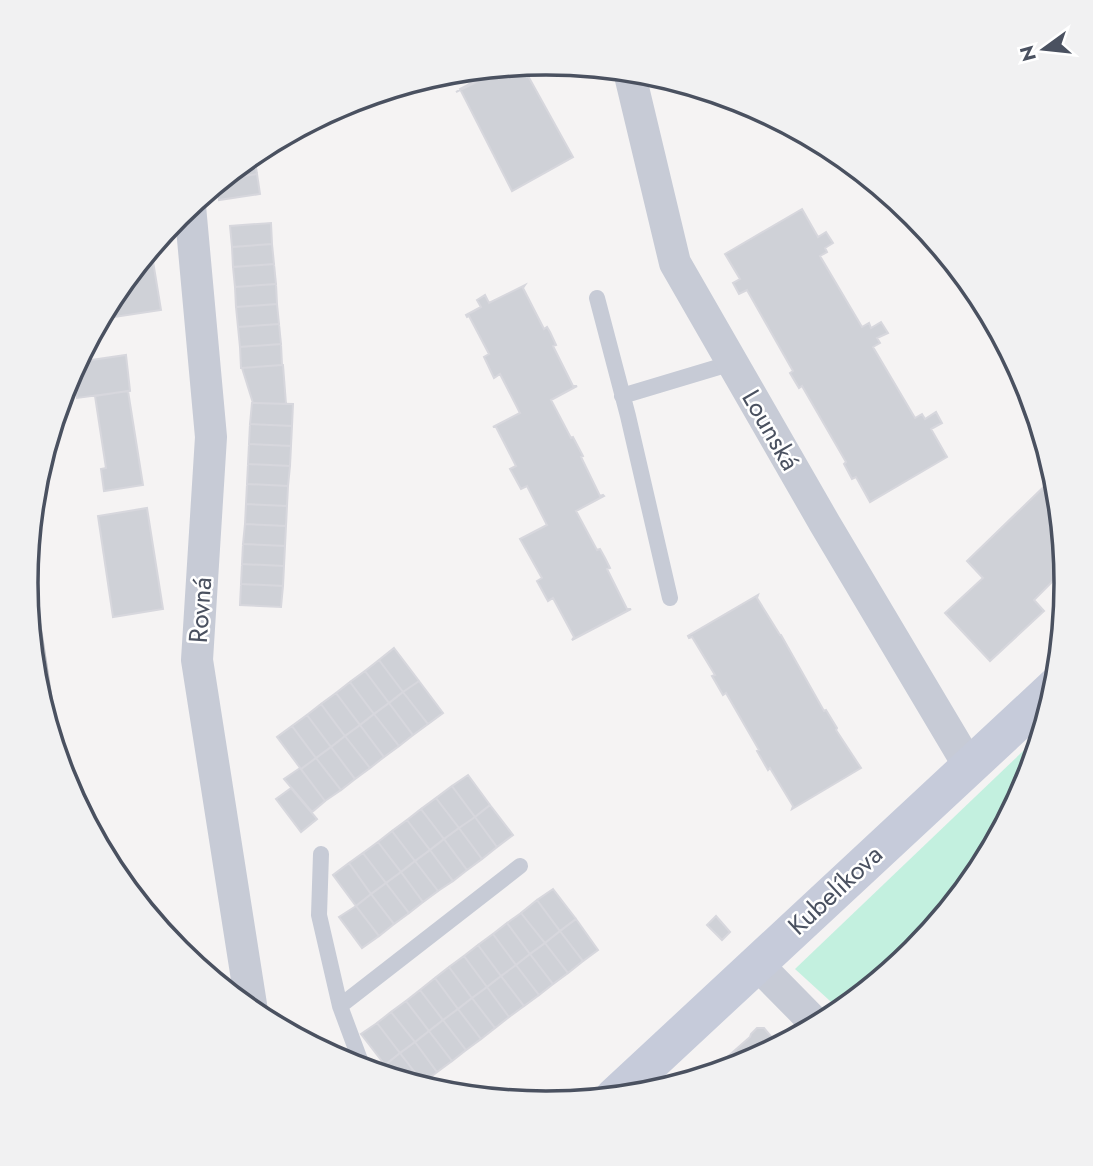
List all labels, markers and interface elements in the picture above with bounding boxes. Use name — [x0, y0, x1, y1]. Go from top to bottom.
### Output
north arrow — [1009, 14, 1079, 84]
text: N — [1013, 42, 1043, 64]
street label: Lounská — [733, 383, 809, 477]
street label: Rovná — [179, 576, 221, 644]
street label: Kubelíkova — [779, 836, 891, 944]

